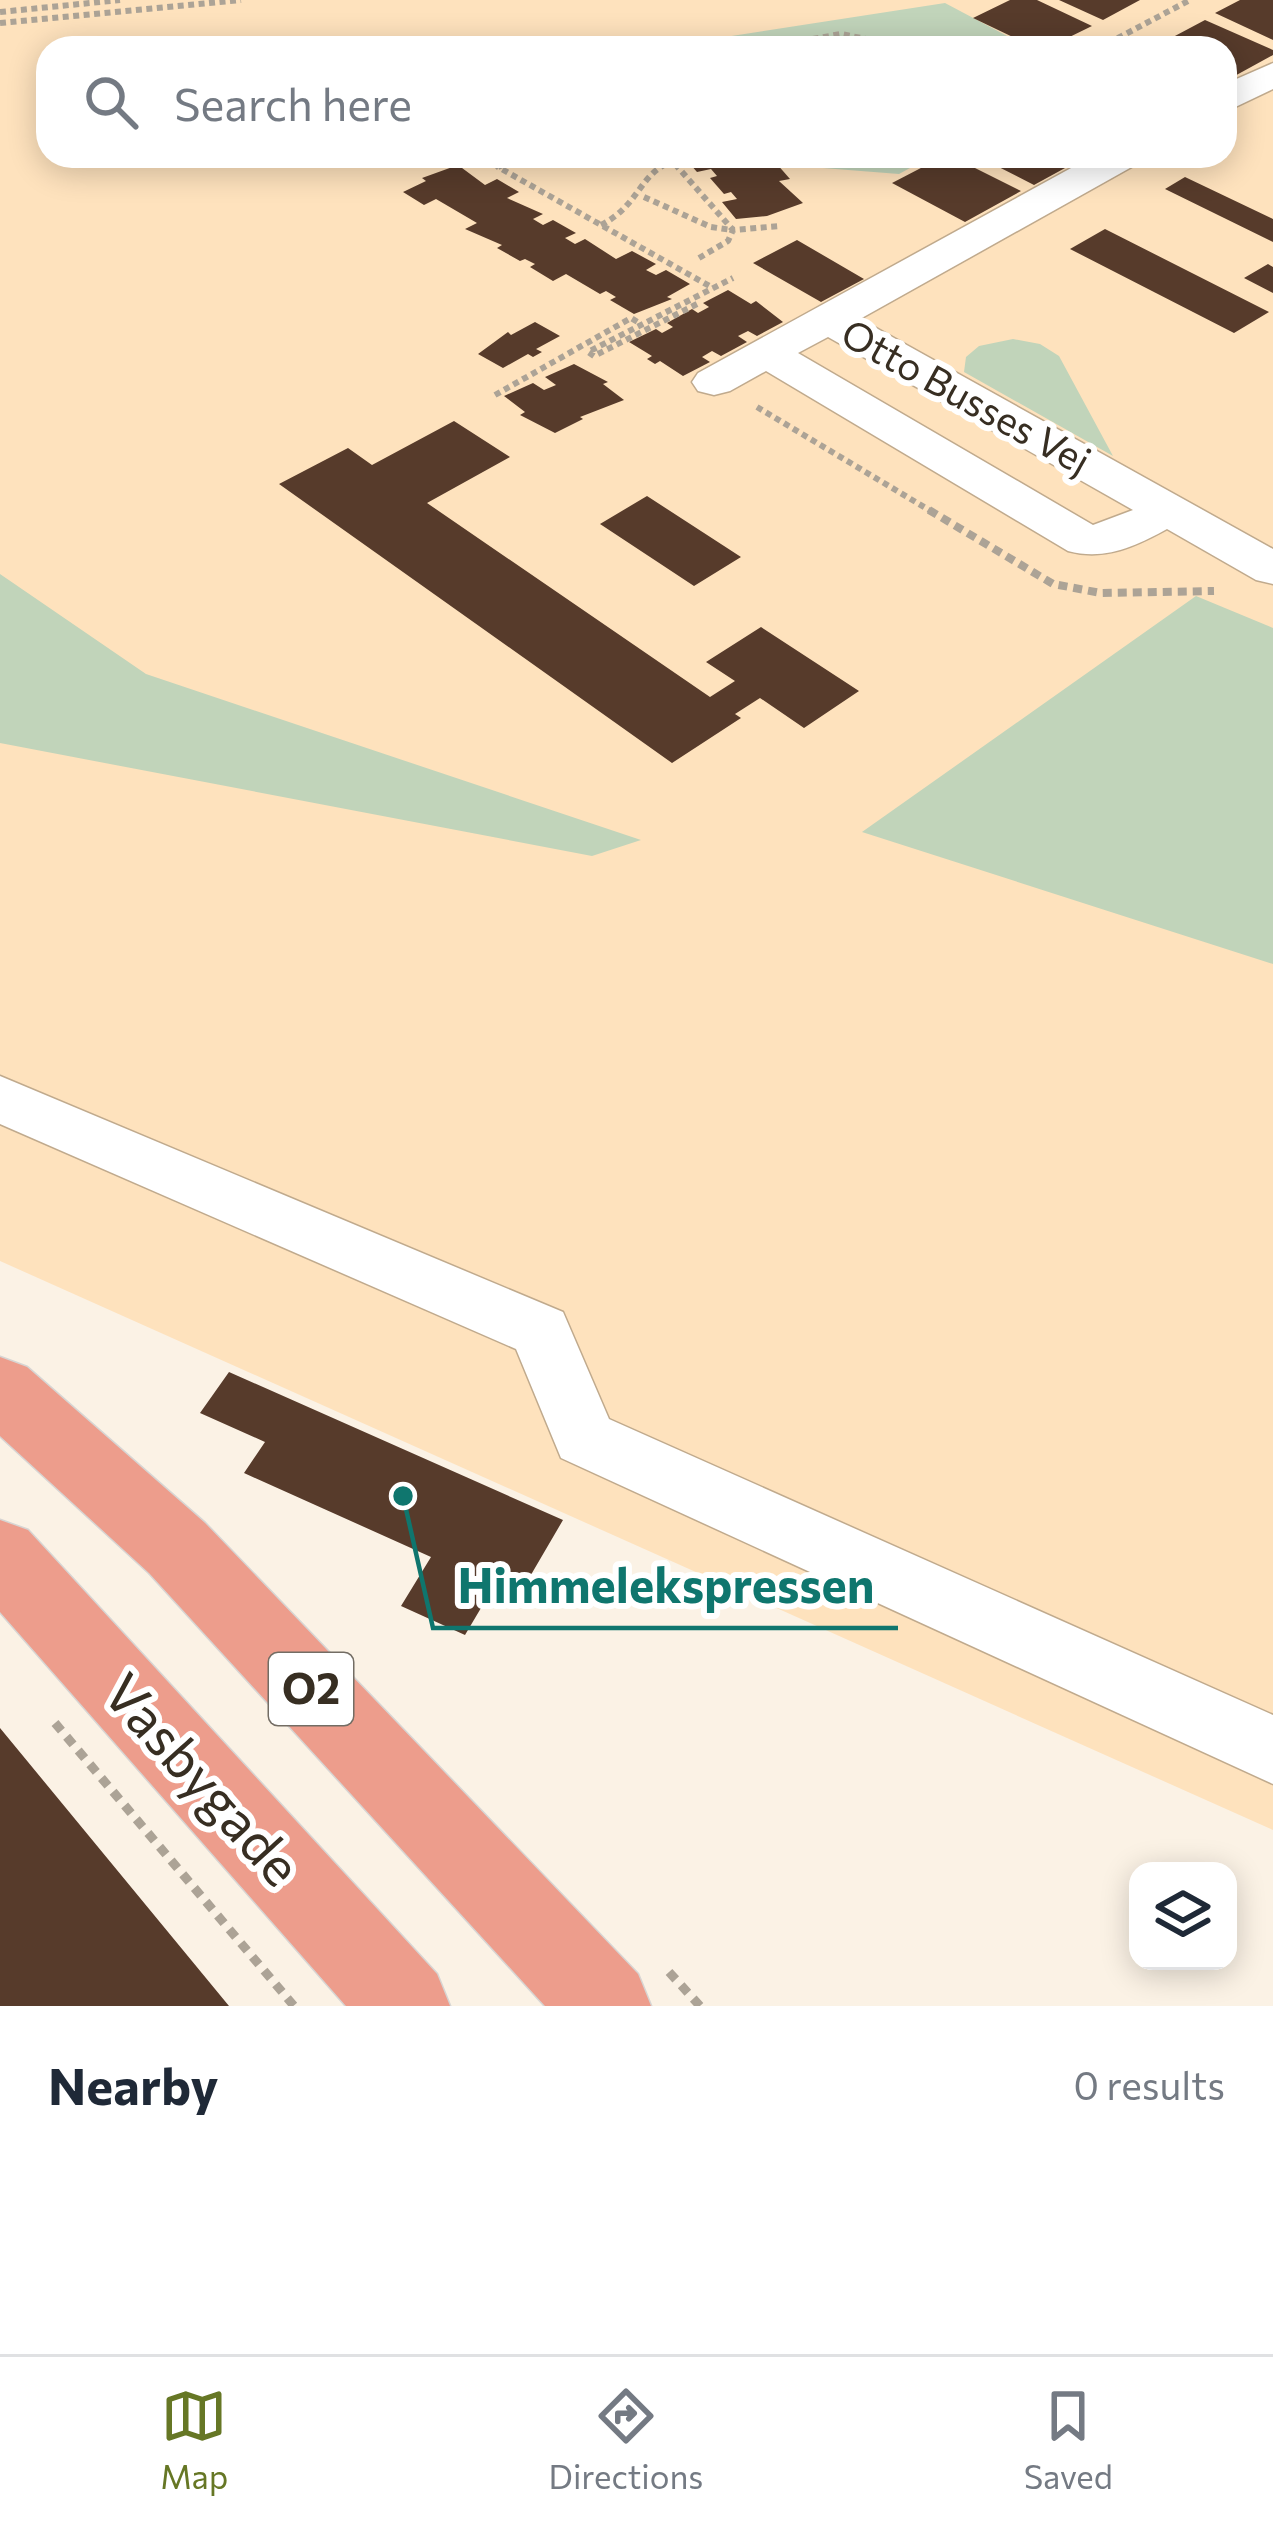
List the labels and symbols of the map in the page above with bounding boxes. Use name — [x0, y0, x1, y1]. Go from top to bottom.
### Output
street label: Otto Busses Vej — [834, 307, 1100, 483]
callout: Himmelekspressen — [433, 1544, 898, 1628]
text: Himmelekspressen — [457, 1554, 875, 1613]
road number: O2 — [269, 1653, 353, 1725]
street label: Vasbygade — [92, 1658, 317, 1898]

